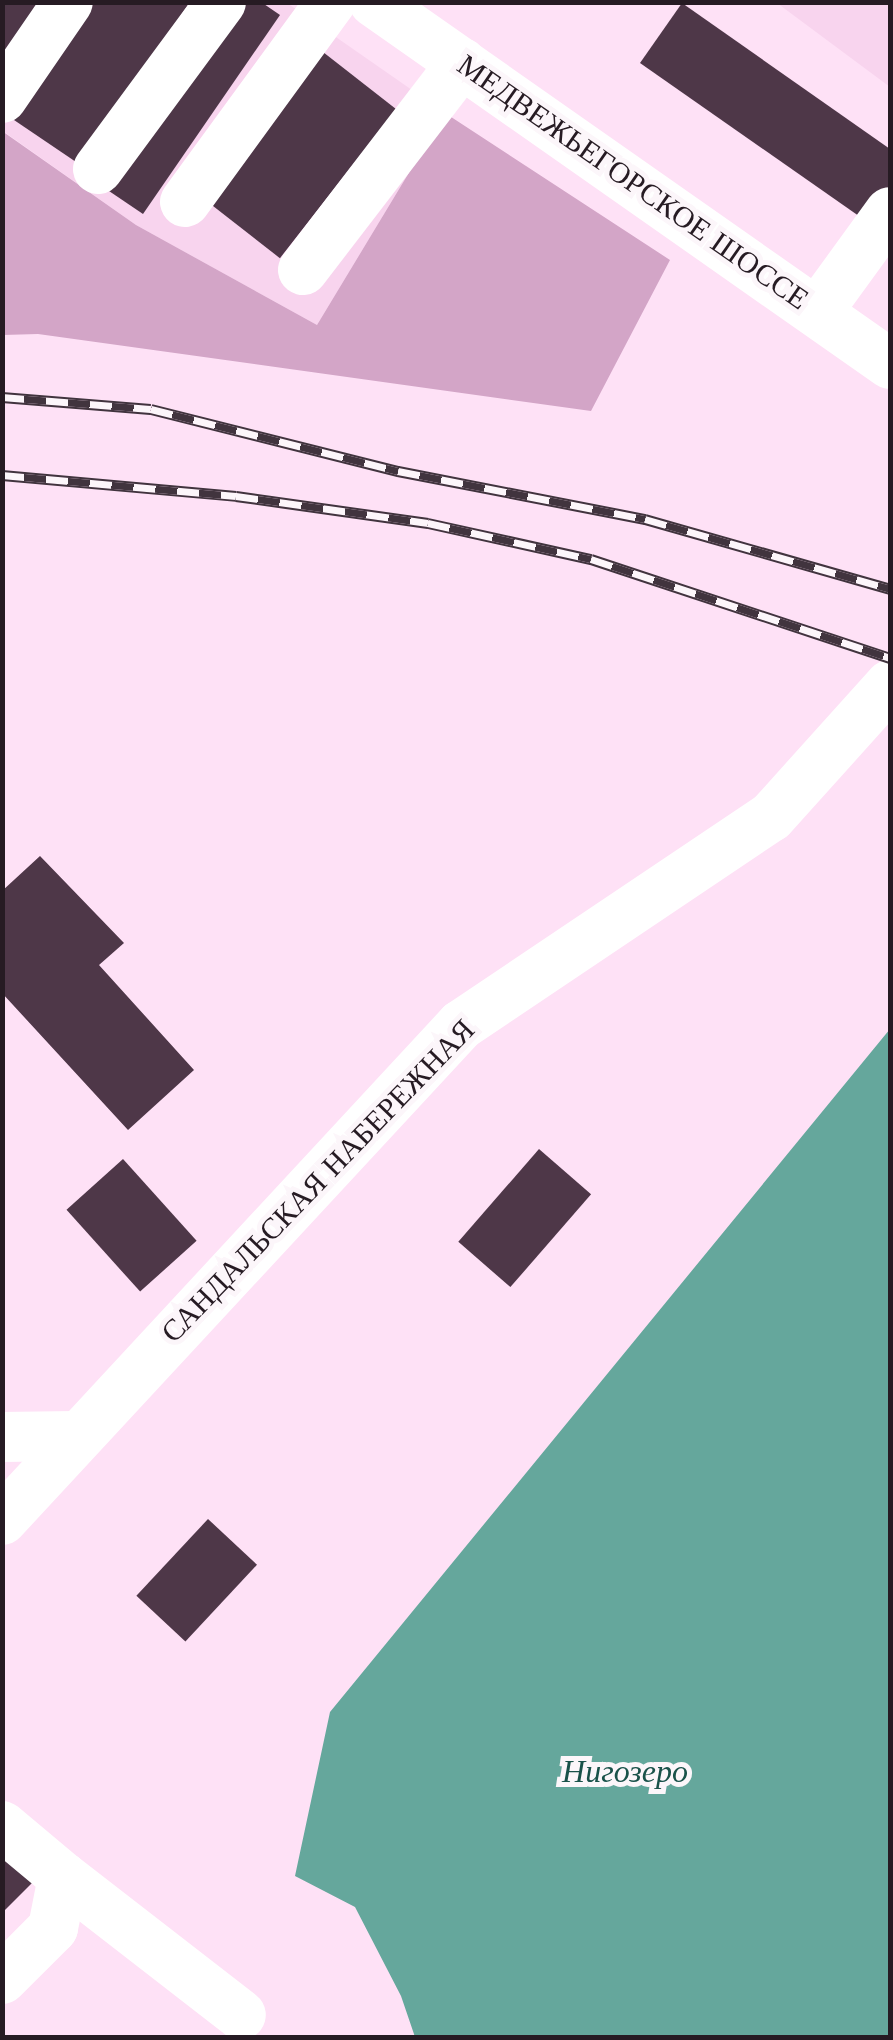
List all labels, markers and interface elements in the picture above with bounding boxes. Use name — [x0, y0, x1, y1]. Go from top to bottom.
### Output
street label: МЕДВЕЖЬЕГОРСКОЕ ШОССЕ — [451, 47, 815, 317]
street label: САНДАЛЬСКАЯ НАБЕРЕЖНАЯ — [154, 1012, 482, 1350]
water label: Нигозеро — [562, 1752, 688, 1790]

